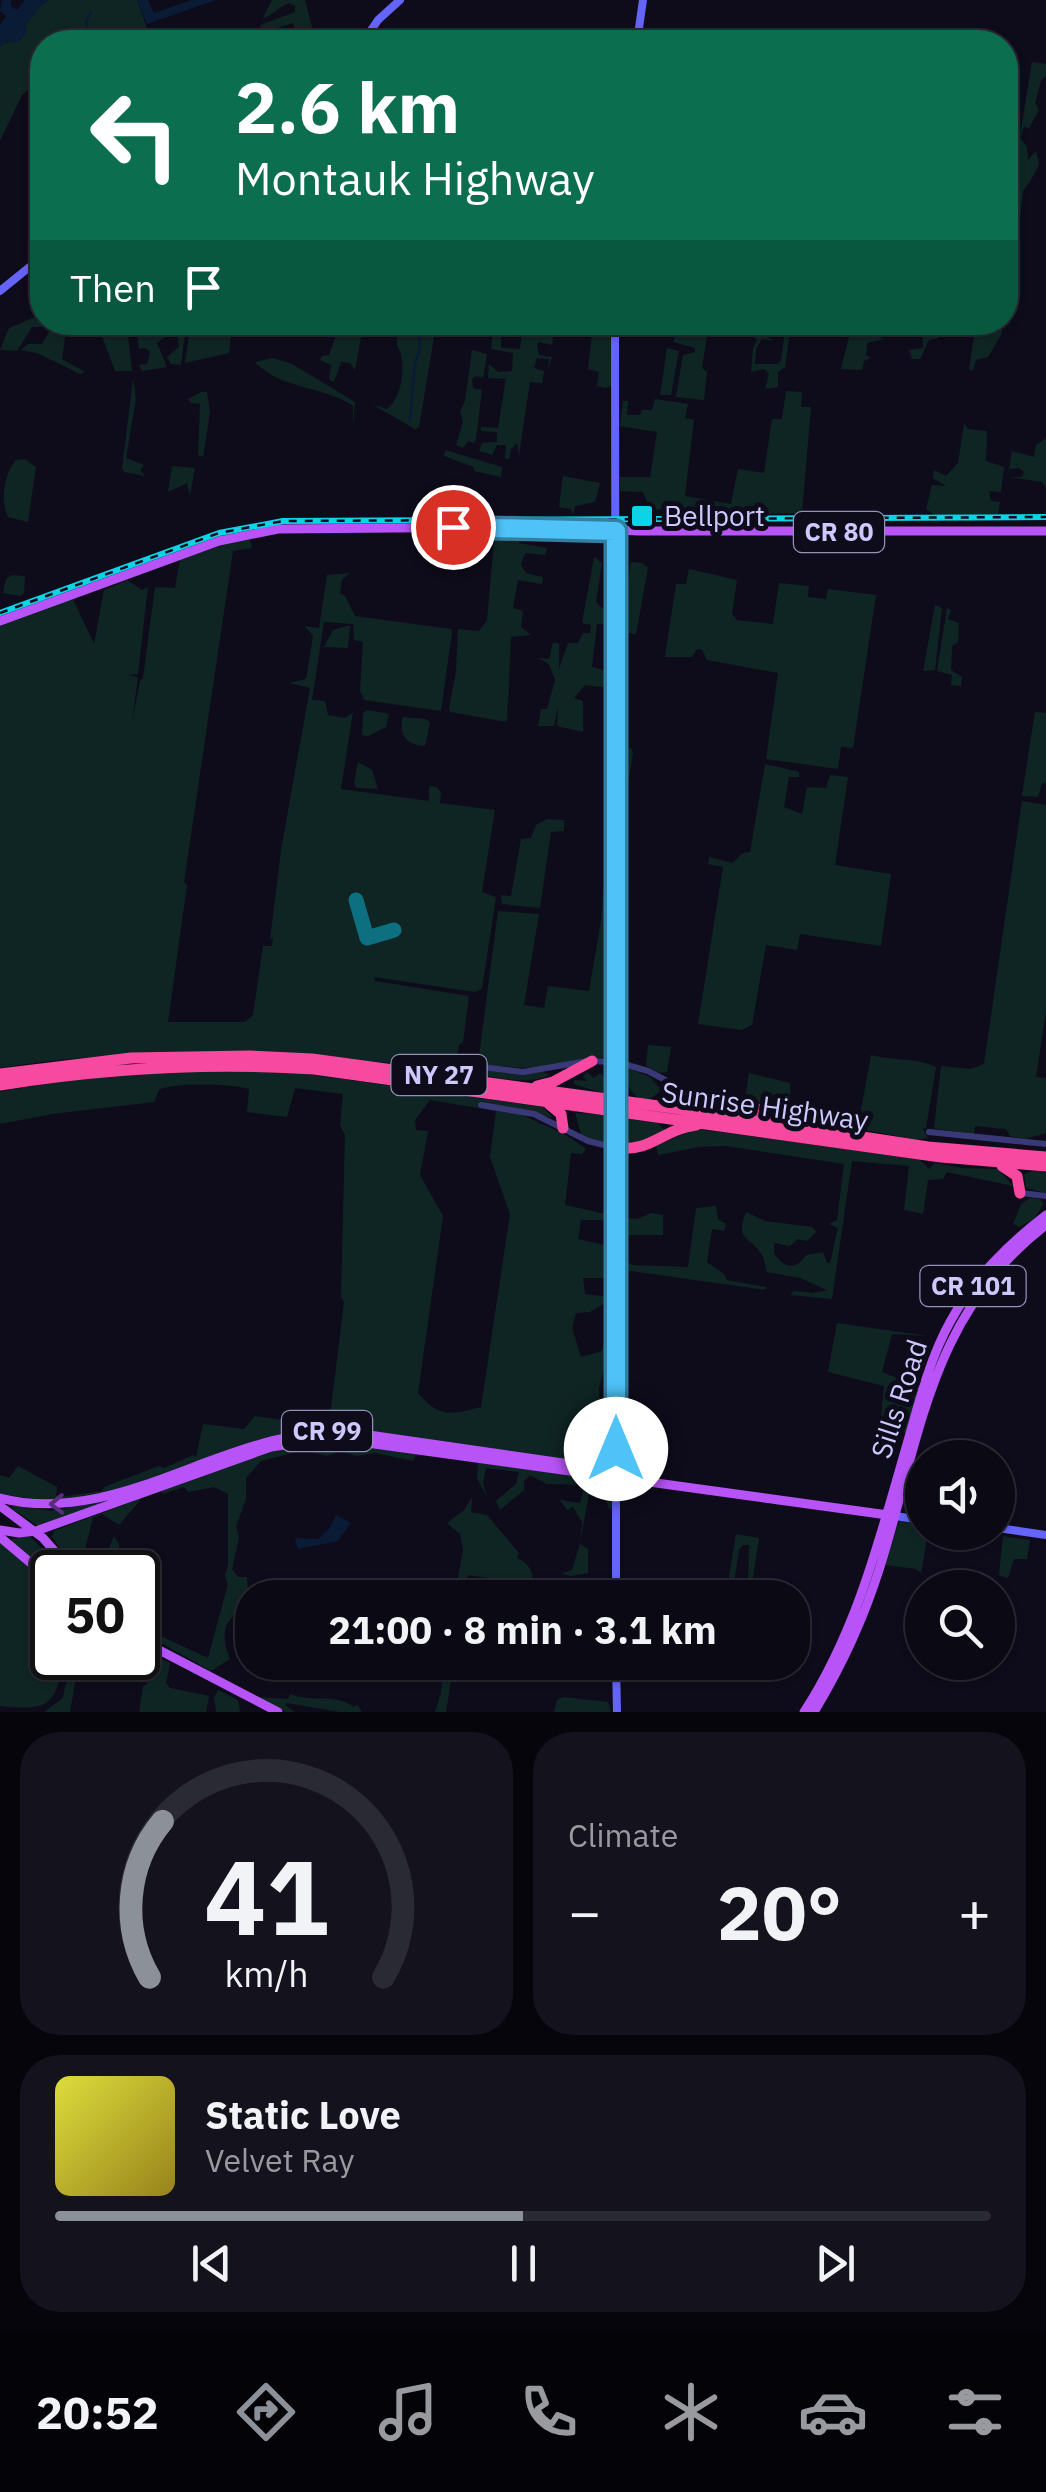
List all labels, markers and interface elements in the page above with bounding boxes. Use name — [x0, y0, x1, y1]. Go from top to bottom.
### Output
text: 2.6 km — [235, 61, 460, 152]
icon: left — [70, 70, 200, 200]
text: Montauk Highway — [235, 149, 595, 207]
icon: arrive — [176, 260, 231, 315]
text: Then — [70, 263, 156, 312]
pin — [411, 485, 496, 570]
place label: Bellport — [664, 497, 765, 534]
icon: arrive — [426, 500, 481, 555]
marker: Bellport — [629, 503, 655, 529]
road number: CR 80 — [794, 512, 884, 552]
road number: NY 27 — [392, 1055, 486, 1095]
street label: Sunrise Highway — [659, 1073, 871, 1138]
road number: CR 101 — [920, 1266, 1026, 1306]
street label: Sills Road — [862, 1335, 935, 1463]
position arrow — [564, 1397, 668, 1501]
road number: CR 99 — [282, 1411, 372, 1451]
map controls — [905, 1440, 1015, 1680]
button: sound — [905, 1440, 1015, 1550]
one-way arrow — [48, 1494, 64, 1515]
speed limit sign: 50 — [30, 1550, 160, 1680]
button: search — [905, 1570, 1015, 1680]
text: 21:00 · 8 min · 3.1 km — [328, 1605, 717, 1654]
text: Climate — [568, 1814, 678, 1856]
text: 41 — [204, 1828, 329, 1964]
text: 20° — [717, 1863, 842, 1961]
text: − — [568, 1876, 601, 1947]
text: + — [958, 1876, 991, 1947]
text: km/h — [224, 1950, 309, 1997]
text: Static Love — [205, 2090, 401, 2139]
text: Velvet Ray — [205, 2139, 354, 2181]
icon: previous — [184, 2236, 239, 2291]
icon: pause — [496, 2236, 551, 2291]
icon: next — [808, 2236, 863, 2291]
icon: directions — [231, 2377, 301, 2447]
icon: music — [373, 2377, 443, 2447]
icon: phone — [514, 2377, 584, 2447]
icon: climate — [656, 2377, 726, 2447]
icon: car — [798, 2377, 868, 2447]
icon: filters — [940, 2377, 1010, 2447]
text: 20:52 — [36, 2383, 159, 2441]

